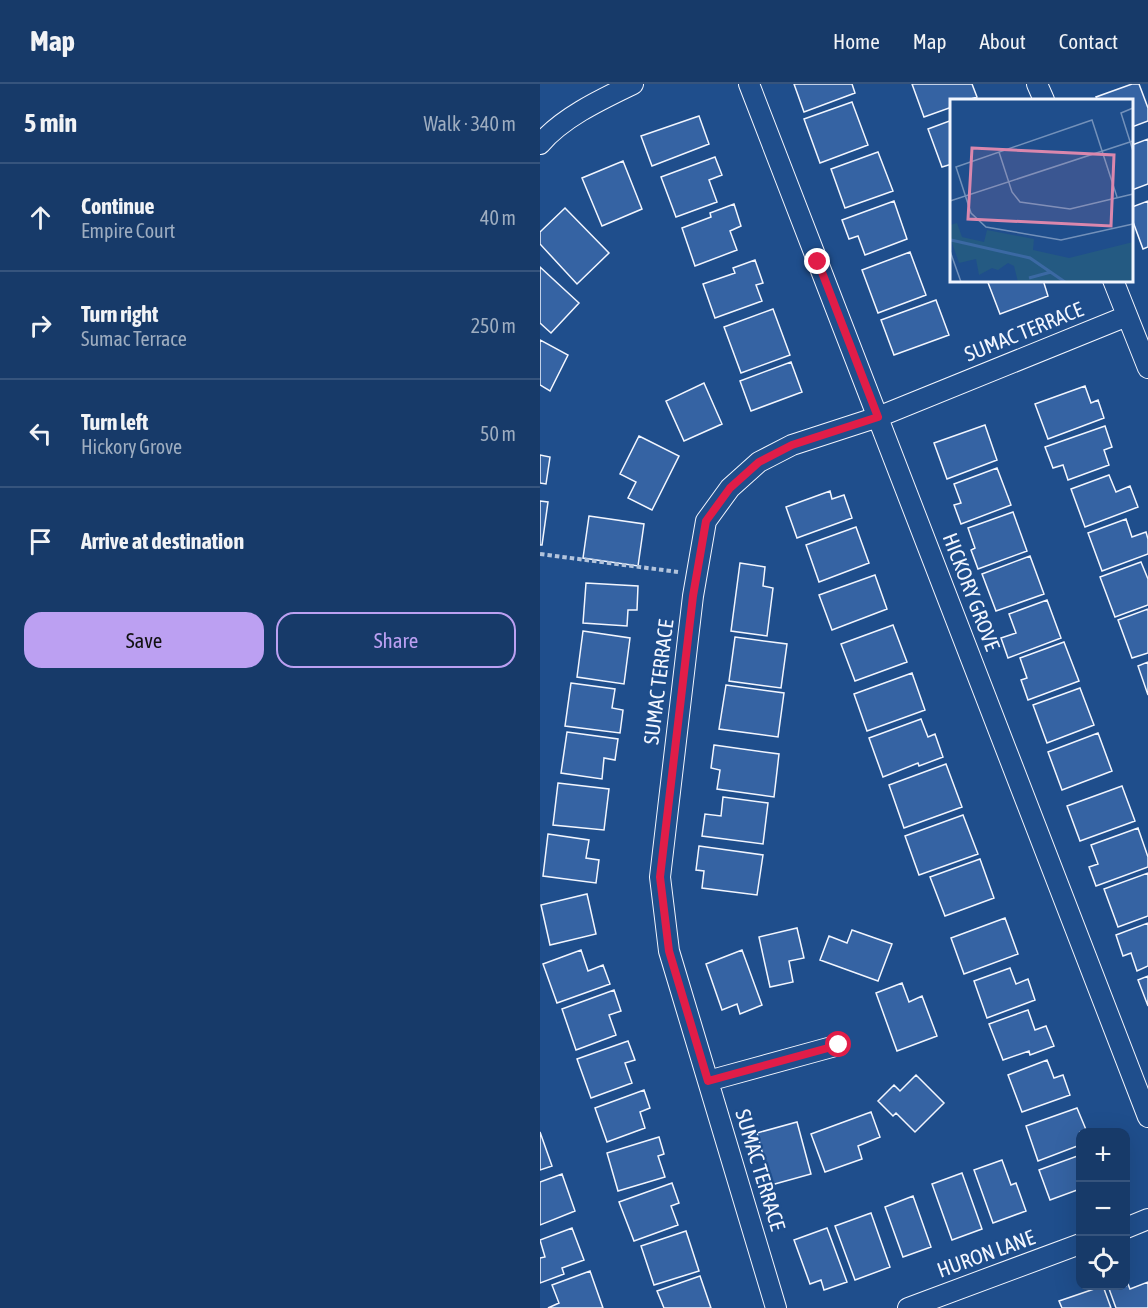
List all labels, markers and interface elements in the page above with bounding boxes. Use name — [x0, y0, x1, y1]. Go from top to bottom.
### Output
text: Map — [30, 25, 75, 57]
text: Home — [833, 29, 880, 53]
text: Map — [913, 29, 947, 53]
text: About — [980, 29, 1026, 53]
text: Contact — [1059, 29, 1118, 53]
inset map — [950, 99, 1133, 282]
text: 5 min — [24, 108, 77, 138]
text: Walk · 340 m — [424, 112, 516, 135]
text: Continue — [81, 193, 155, 219]
icon: ahead — [24, 201, 57, 234]
text: 40 m — [480, 206, 516, 229]
text: Empire Court — [81, 219, 175, 242]
route end — [804, 248, 830, 274]
street label: SUMAC TERRACE — [961, 296, 1086, 366]
text: Turn right — [81, 301, 158, 327]
icon: right — [24, 309, 57, 342]
text: 250 m — [471, 314, 516, 337]
text: Sumac Terrace — [81, 327, 187, 350]
text: Turn left — [81, 409, 148, 435]
icon: left — [24, 417, 57, 450]
text: 50 m — [480, 422, 516, 445]
text: Hickory Grove — [81, 435, 182, 458]
icon: arrive — [24, 525, 57, 558]
text: Arrive at destination — [81, 528, 244, 554]
street label: HICKORY GROVE — [938, 529, 1005, 654]
button: Save — [24, 612, 264, 668]
button: Share — [276, 612, 516, 668]
street label: SUMAC TERRACE — [638, 618, 678, 746]
route start — [825, 1031, 851, 1057]
street label: SUMAC TERRACE — [731, 1106, 791, 1233]
map controls — [1076, 1128, 1130, 1290]
button: + — [1076, 1128, 1130, 1182]
button: − — [1076, 1182, 1130, 1236]
street label: HURON LANE — [934, 1224, 1038, 1282]
button: locate — [1076, 1236, 1130, 1290]

